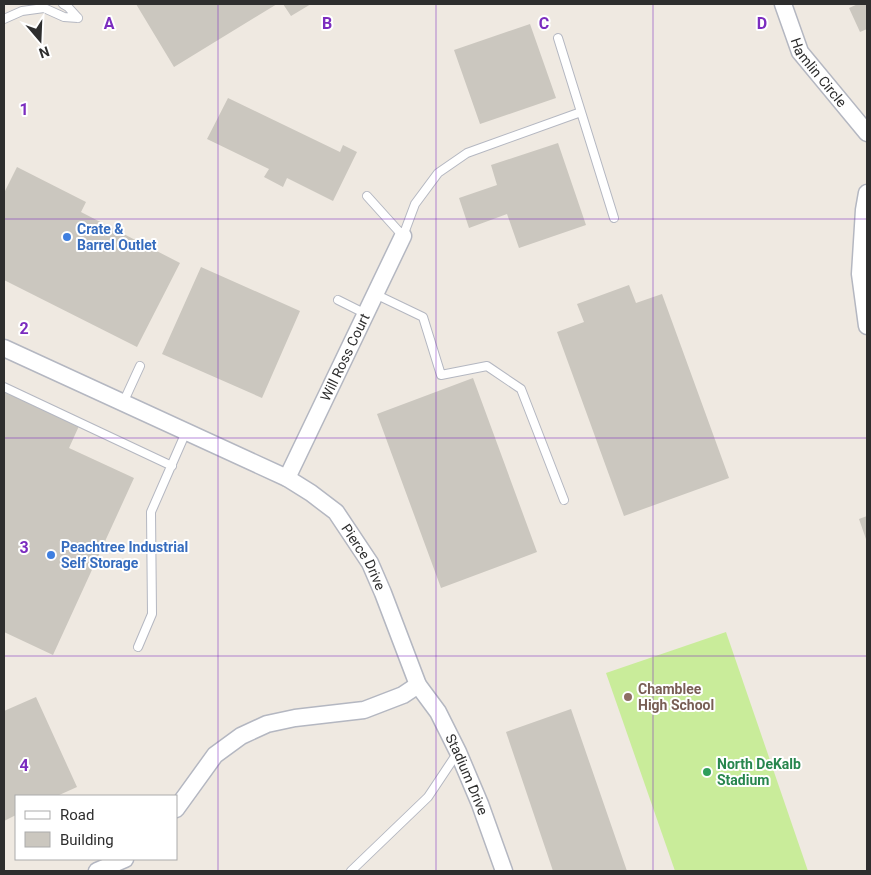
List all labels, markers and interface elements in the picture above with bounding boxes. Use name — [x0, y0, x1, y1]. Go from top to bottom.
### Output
text: A — [104, 14, 115, 33]
text: B — [322, 14, 332, 33]
text: C — [539, 14, 549, 33]
text: D — [757, 14, 767, 33]
north arrow — [15, 15, 65, 65]
street label: Hamlin Circle — [788, 36, 850, 110]
text: N — [37, 43, 52, 61]
text: 1 — [19, 100, 29, 119]
place label: Crate & Barrel Outlet — [77, 221, 157, 253]
marker: Crate & Barrel Outlet — [61, 231, 73, 243]
street label: Will Ross Court — [317, 310, 373, 404]
text: 2 — [19, 319, 29, 338]
street label: Pierce Drive — [338, 521, 389, 592]
text: 3 — [19, 538, 29, 557]
place label: Peachtree Industrial Self Storage — [61, 539, 188, 571]
marker: Peachtree Industrial Self Storage — [45, 549, 57, 561]
place label: Chamblee High School — [638, 681, 714, 713]
marker: Chamblee High School — [622, 691, 634, 703]
street label: Stadium Drive — [442, 731, 491, 817]
text: 4 — [19, 756, 29, 775]
place label: North DeKalb Stadium — [717, 756, 801, 788]
marker: North DeKalb Stadium — [701, 766, 713, 778]
legend — [15, 795, 178, 860]
text: Road — [60, 806, 94, 824]
text: Building — [60, 831, 114, 849]

